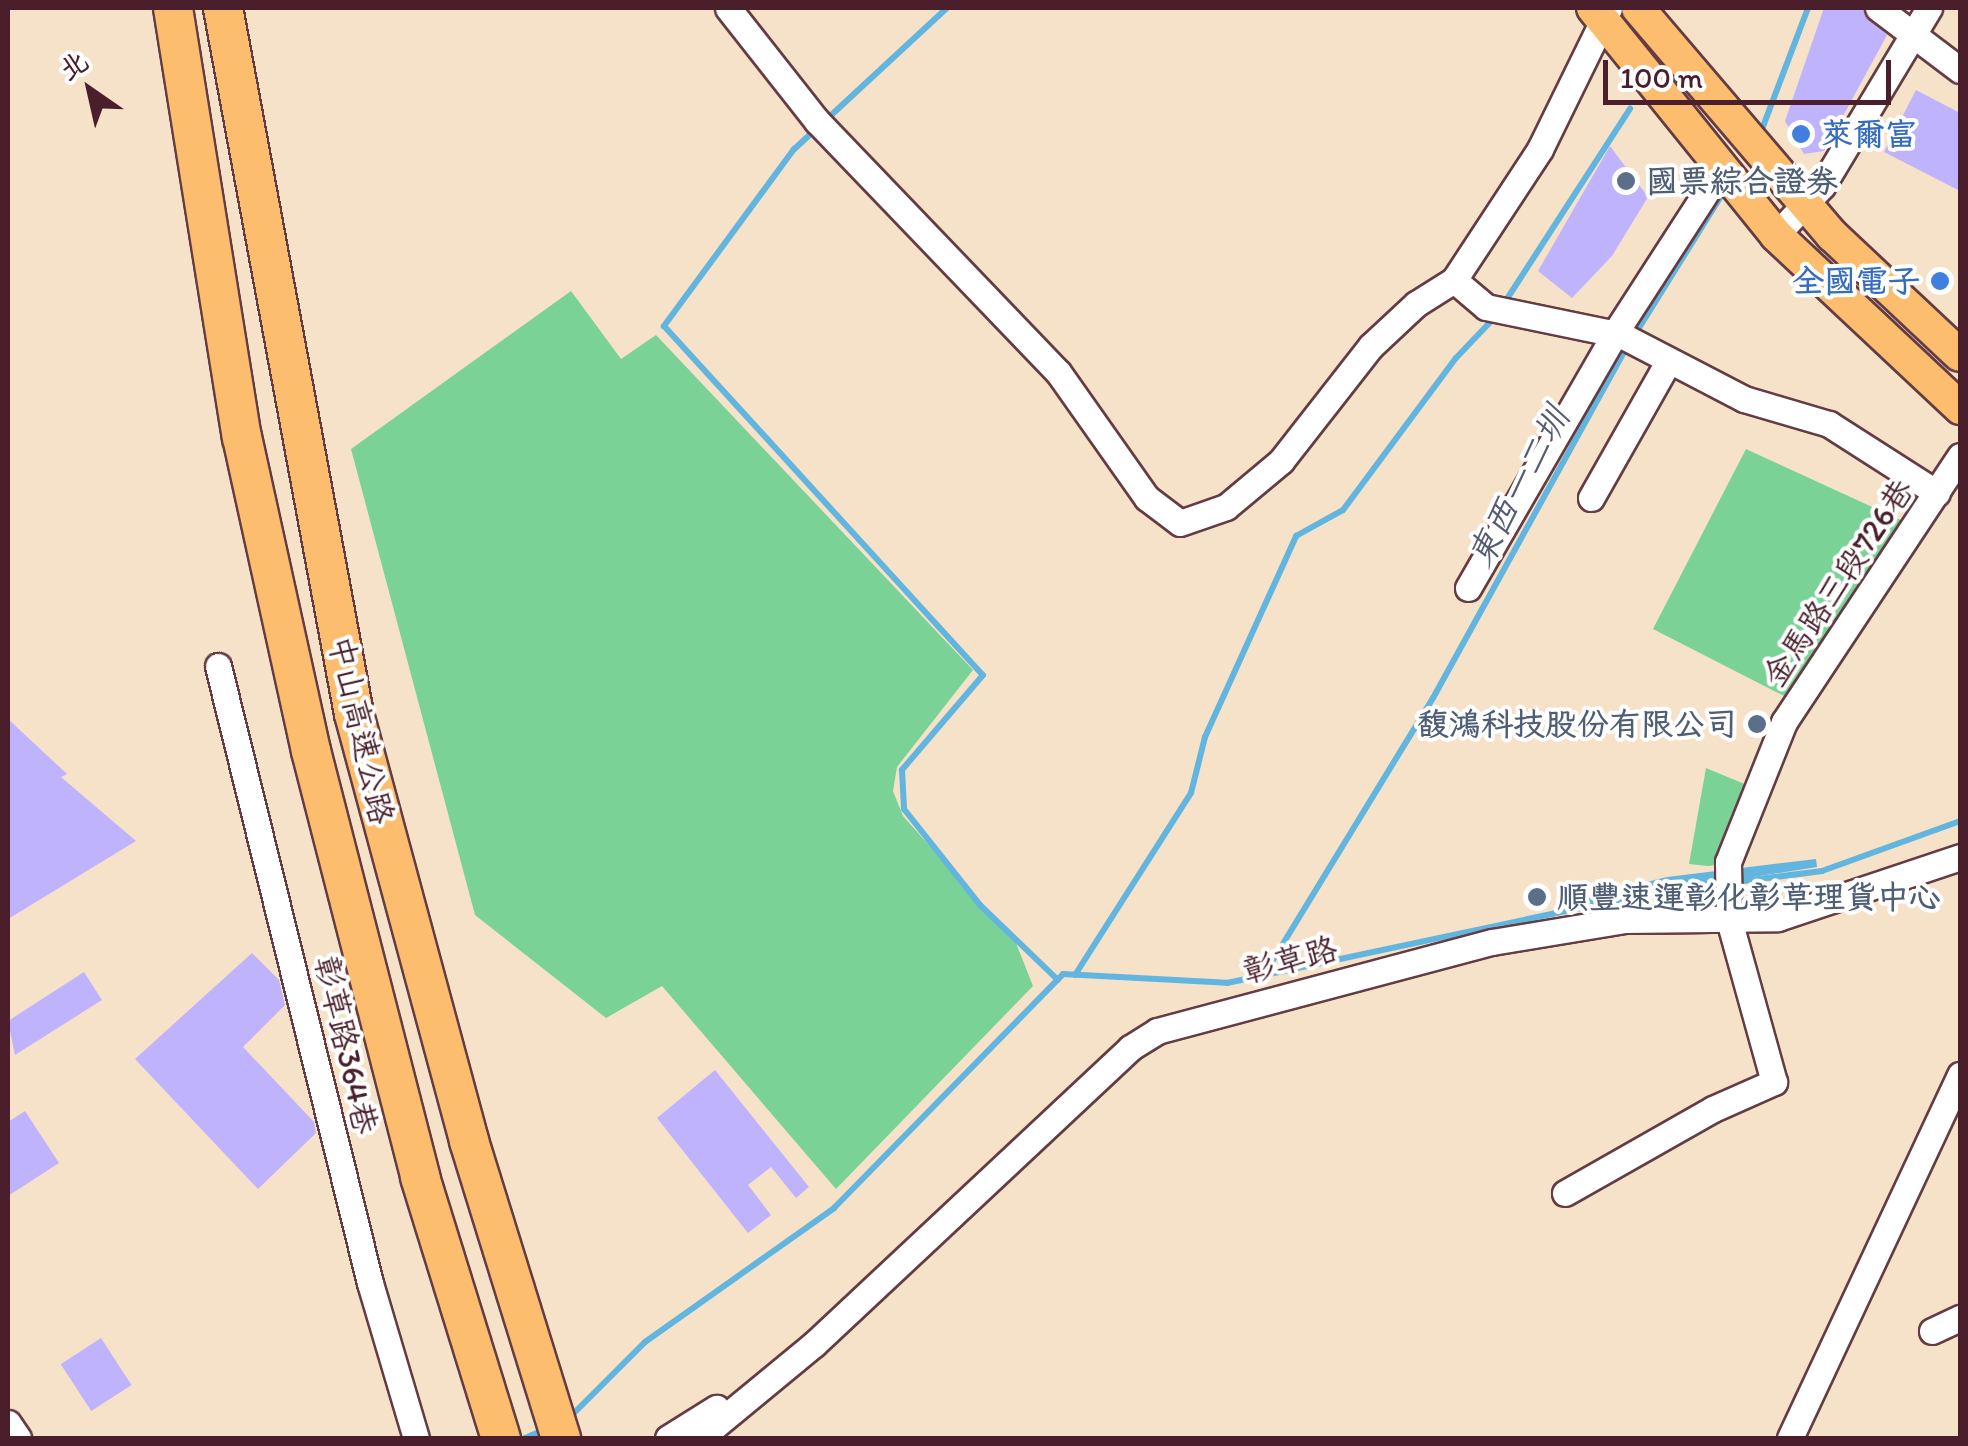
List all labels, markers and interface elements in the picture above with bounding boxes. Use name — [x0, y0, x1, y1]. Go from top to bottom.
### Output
north arrow — [40, 40, 140, 140]
scale bar — [1608, 40, 1896, 102]
text: 北 — [52, 43, 94, 87]
text: 100 m — [1620, 59, 1703, 96]
place label: 萊爾富 — [1821, 115, 1917, 153]
marker: 萊爾富 — [1790, 123, 1812, 145]
place label: 國票綜合證券 — [1646, 162, 1838, 200]
marker: 國票綜合證券 — [1615, 170, 1637, 192]
place label: 全國電子 — [1792, 262, 1920, 300]
marker: 全國電子 — [1929, 270, 1951, 292]
water label: 東西一二圳 — [1458, 400, 1578, 574]
street label: 金馬路三段726巷 — [1755, 472, 1921, 694]
street label: 中山高速公路 — [321, 632, 401, 828]
place label: 馥鴻科技股份有限公司 — [1417, 705, 1737, 743]
marker: 馥鴻科技股份有限公司 — [1746, 713, 1768, 735]
place label: 順豐速運彰化彰草理貨中心 — [1557, 878, 1941, 916]
marker: 順豐速運彰化彰草理貨中心 — [1526, 886, 1548, 908]
street label: 彰草路 — [1239, 929, 1341, 991]
street label: 彰草路364巷 — [307, 952, 385, 1138]

